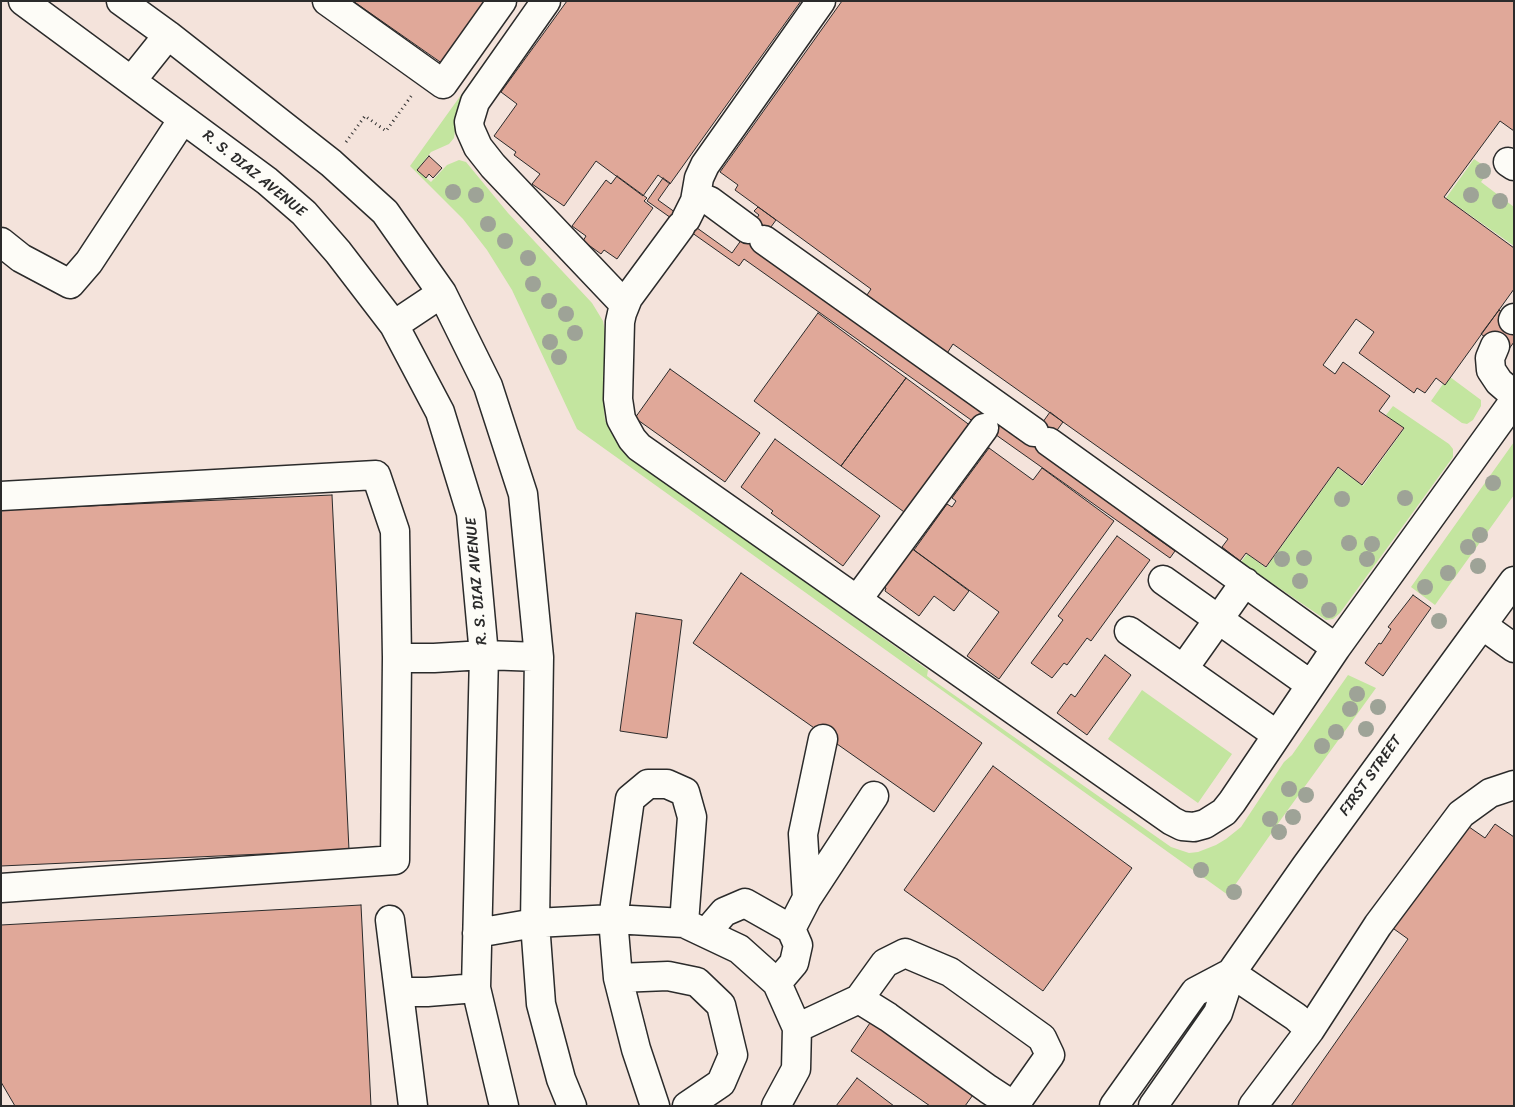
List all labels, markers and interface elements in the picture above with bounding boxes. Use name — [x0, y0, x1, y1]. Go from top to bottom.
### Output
street label: R. S. DIAZ AVENUE — [199, 127, 309, 221]
street label: R. S. DIAZ AVENUE — [462, 516, 492, 646]
street label: FIRST STREET — [1336, 732, 1406, 820]

